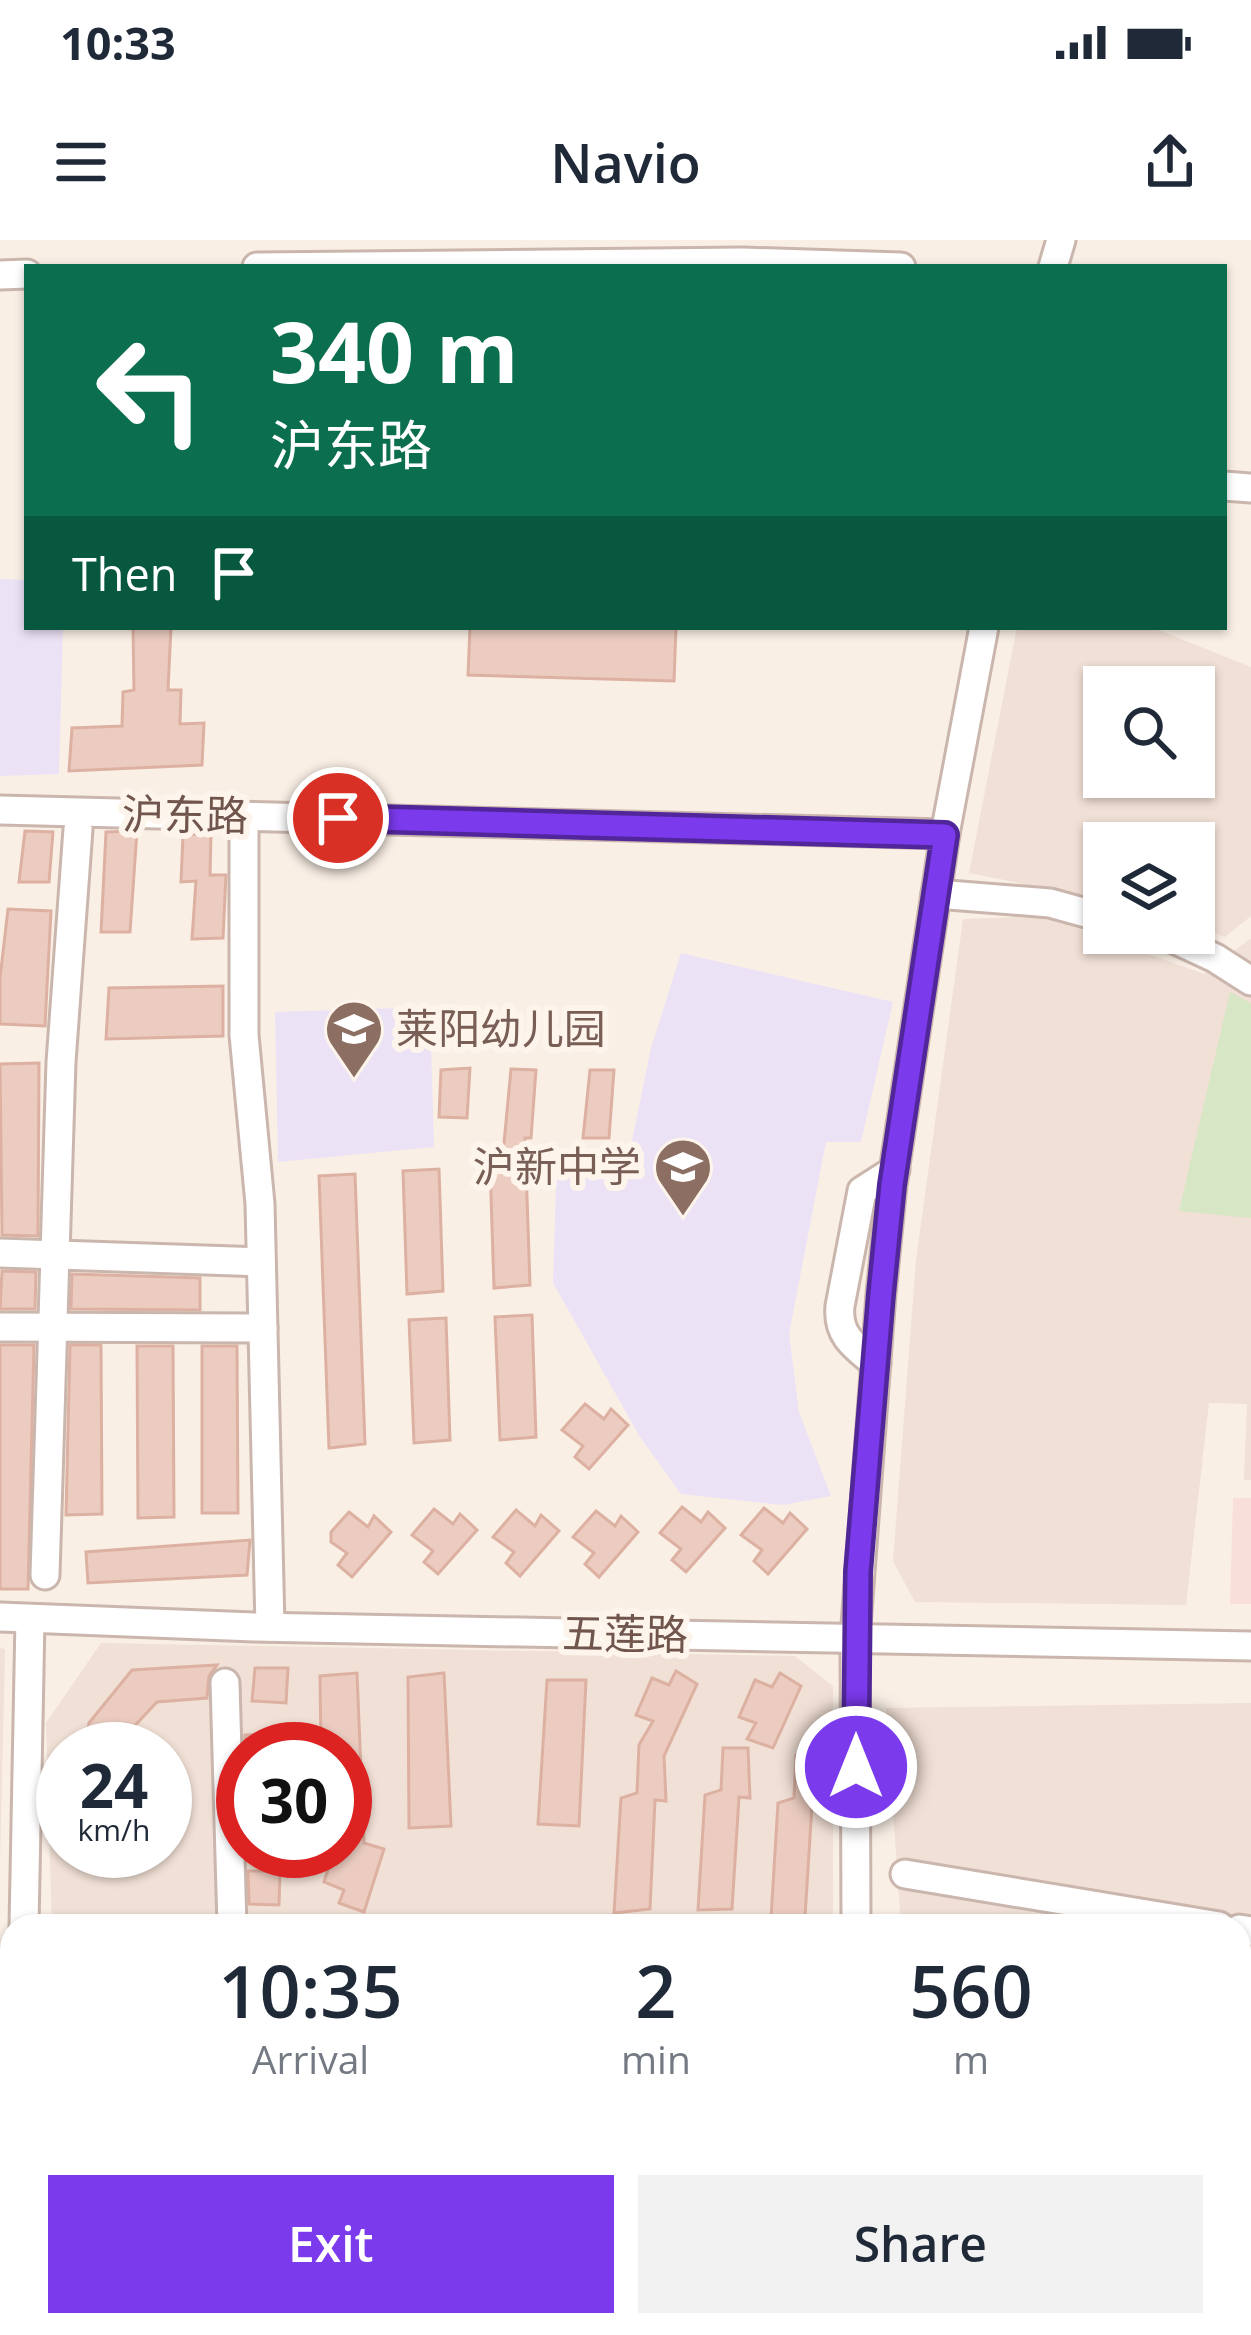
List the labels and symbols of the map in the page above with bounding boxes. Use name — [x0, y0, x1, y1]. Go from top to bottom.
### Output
pin — [287, 767, 389, 869]
street label: 沪东路 — [122, 784, 249, 843]
school or university icon: 莱阳幼儿园 — [323, 998, 385, 1080]
place label: 莱阳幼儿园 — [396, 999, 606, 1056]
school or university icon: 沪新中学 — [652, 1136, 714, 1218]
place label: 沪新中学 — [473, 1137, 641, 1194]
street label: 五莲路 — [562, 1603, 689, 1662]
position arrow — [793, 1704, 919, 1830]
speed limit sign: 30 — [216, 1722, 372, 1878]

